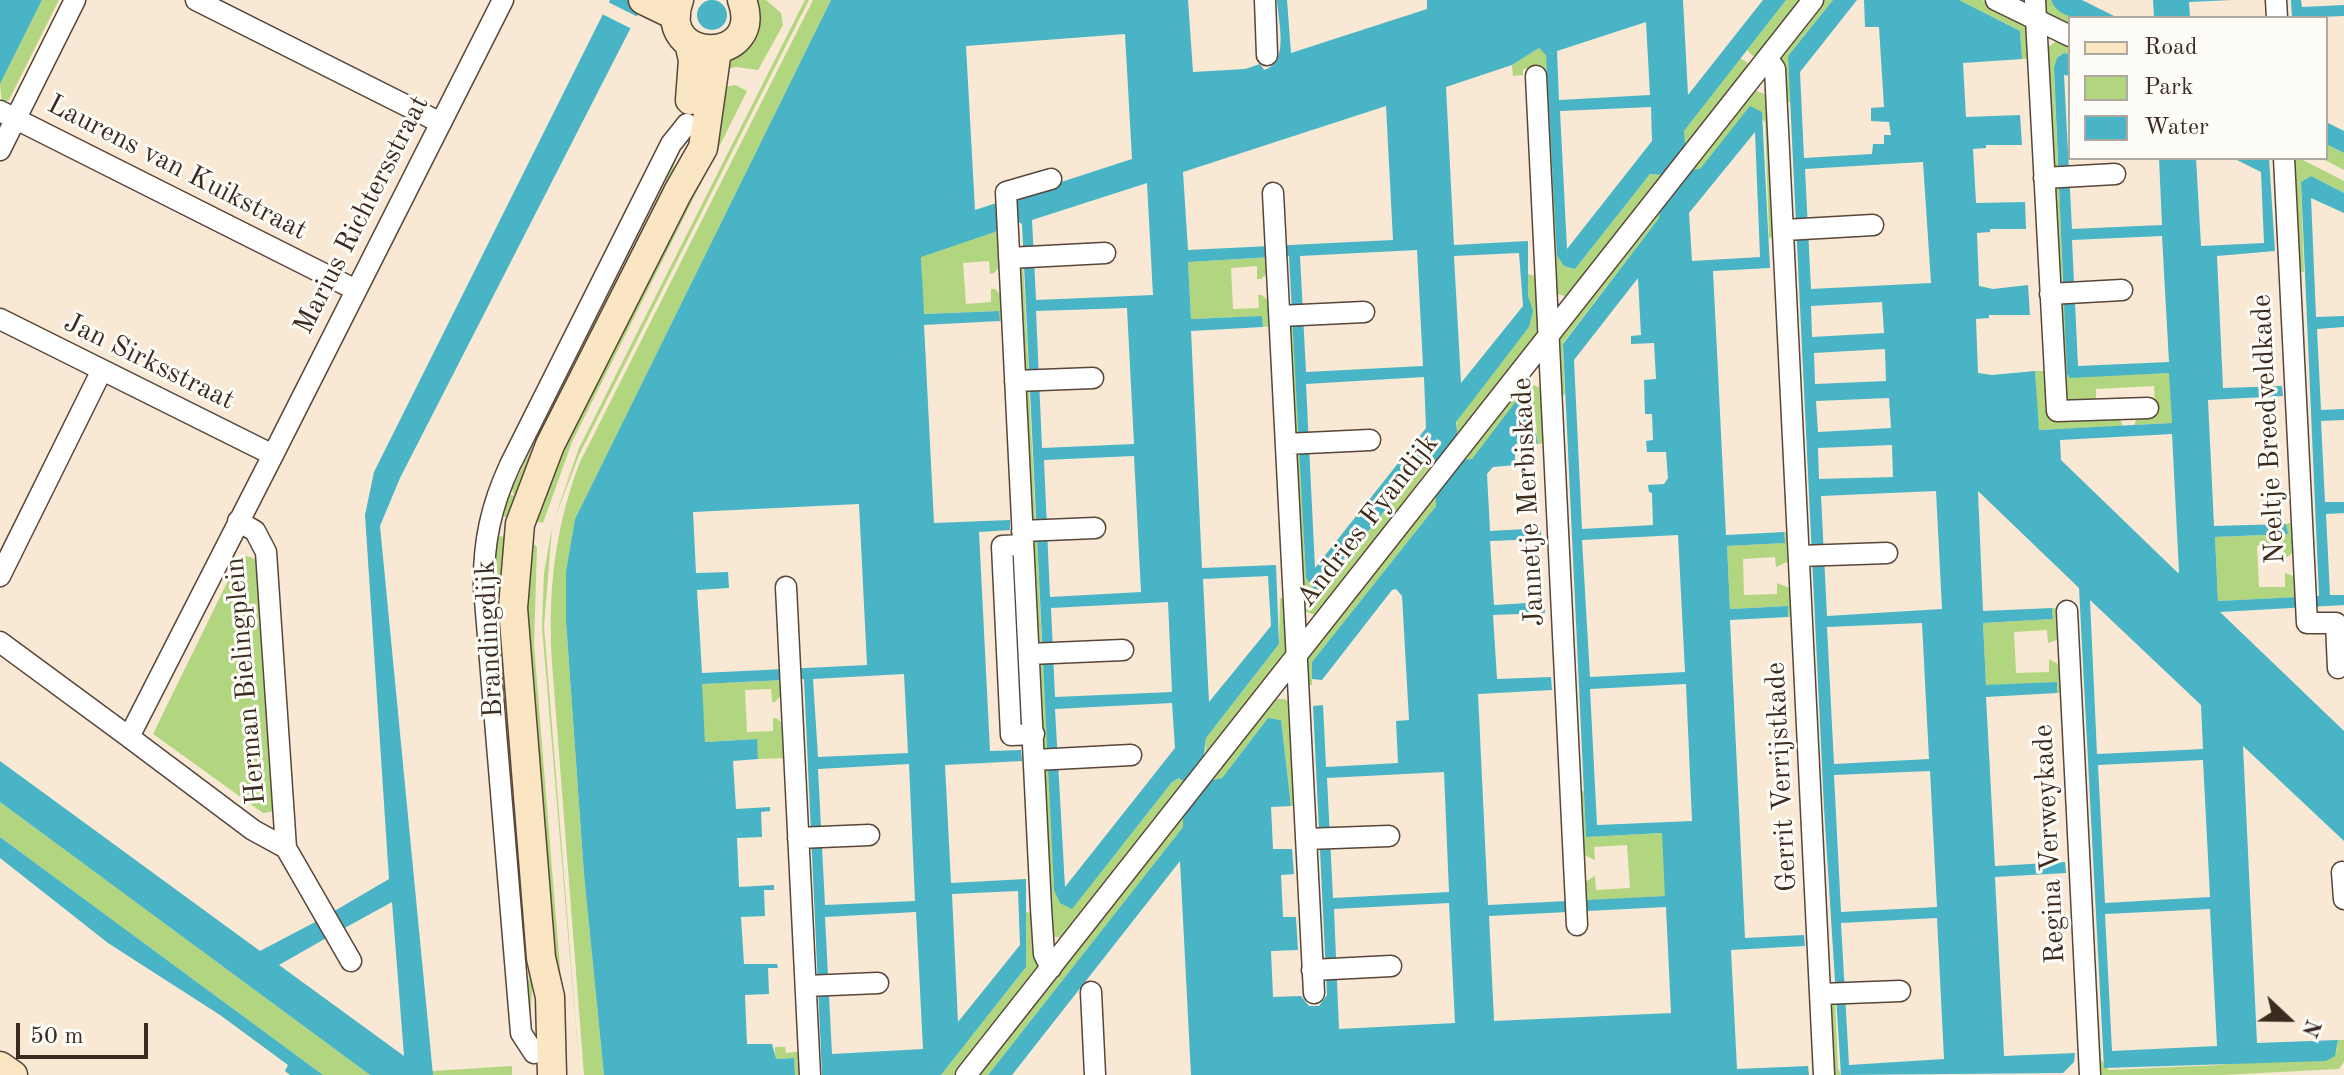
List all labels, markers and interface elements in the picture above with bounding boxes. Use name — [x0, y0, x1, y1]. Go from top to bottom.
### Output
legend — [2068, 16, 2328, 160]
text: Road — [2144, 36, 2197, 60]
text: Park — [2144, 76, 2193, 100]
street label: Laurens van Kuikstraat — [42, 88, 312, 248]
street label: Marius Richtersstraat — [287, 90, 437, 340]
text: Water — [2144, 116, 2209, 140]
street label: Neeltje Breedveldkade — [2245, 293, 2293, 565]
street label: Jan Sirksstraat — [58, 306, 240, 418]
street label: Jannetje Merbiskade — [1506, 377, 1552, 627]
street label: Andries Fyandijk — [1290, 428, 1446, 614]
street label: Herman Bielingplein — [218, 556, 274, 806]
street label: Brandingdijk — [469, 559, 511, 719]
street label: Gerrit Verrijstkade — [1759, 661, 1805, 893]
street label: Regina Verweykade — [2027, 723, 2073, 965]
north arrow — [2248, 979, 2328, 1059]
scale bar — [20, 1007, 152, 1057]
text: N — [2297, 1016, 2324, 1040]
text: 50 m — [30, 1025, 84, 1049]

